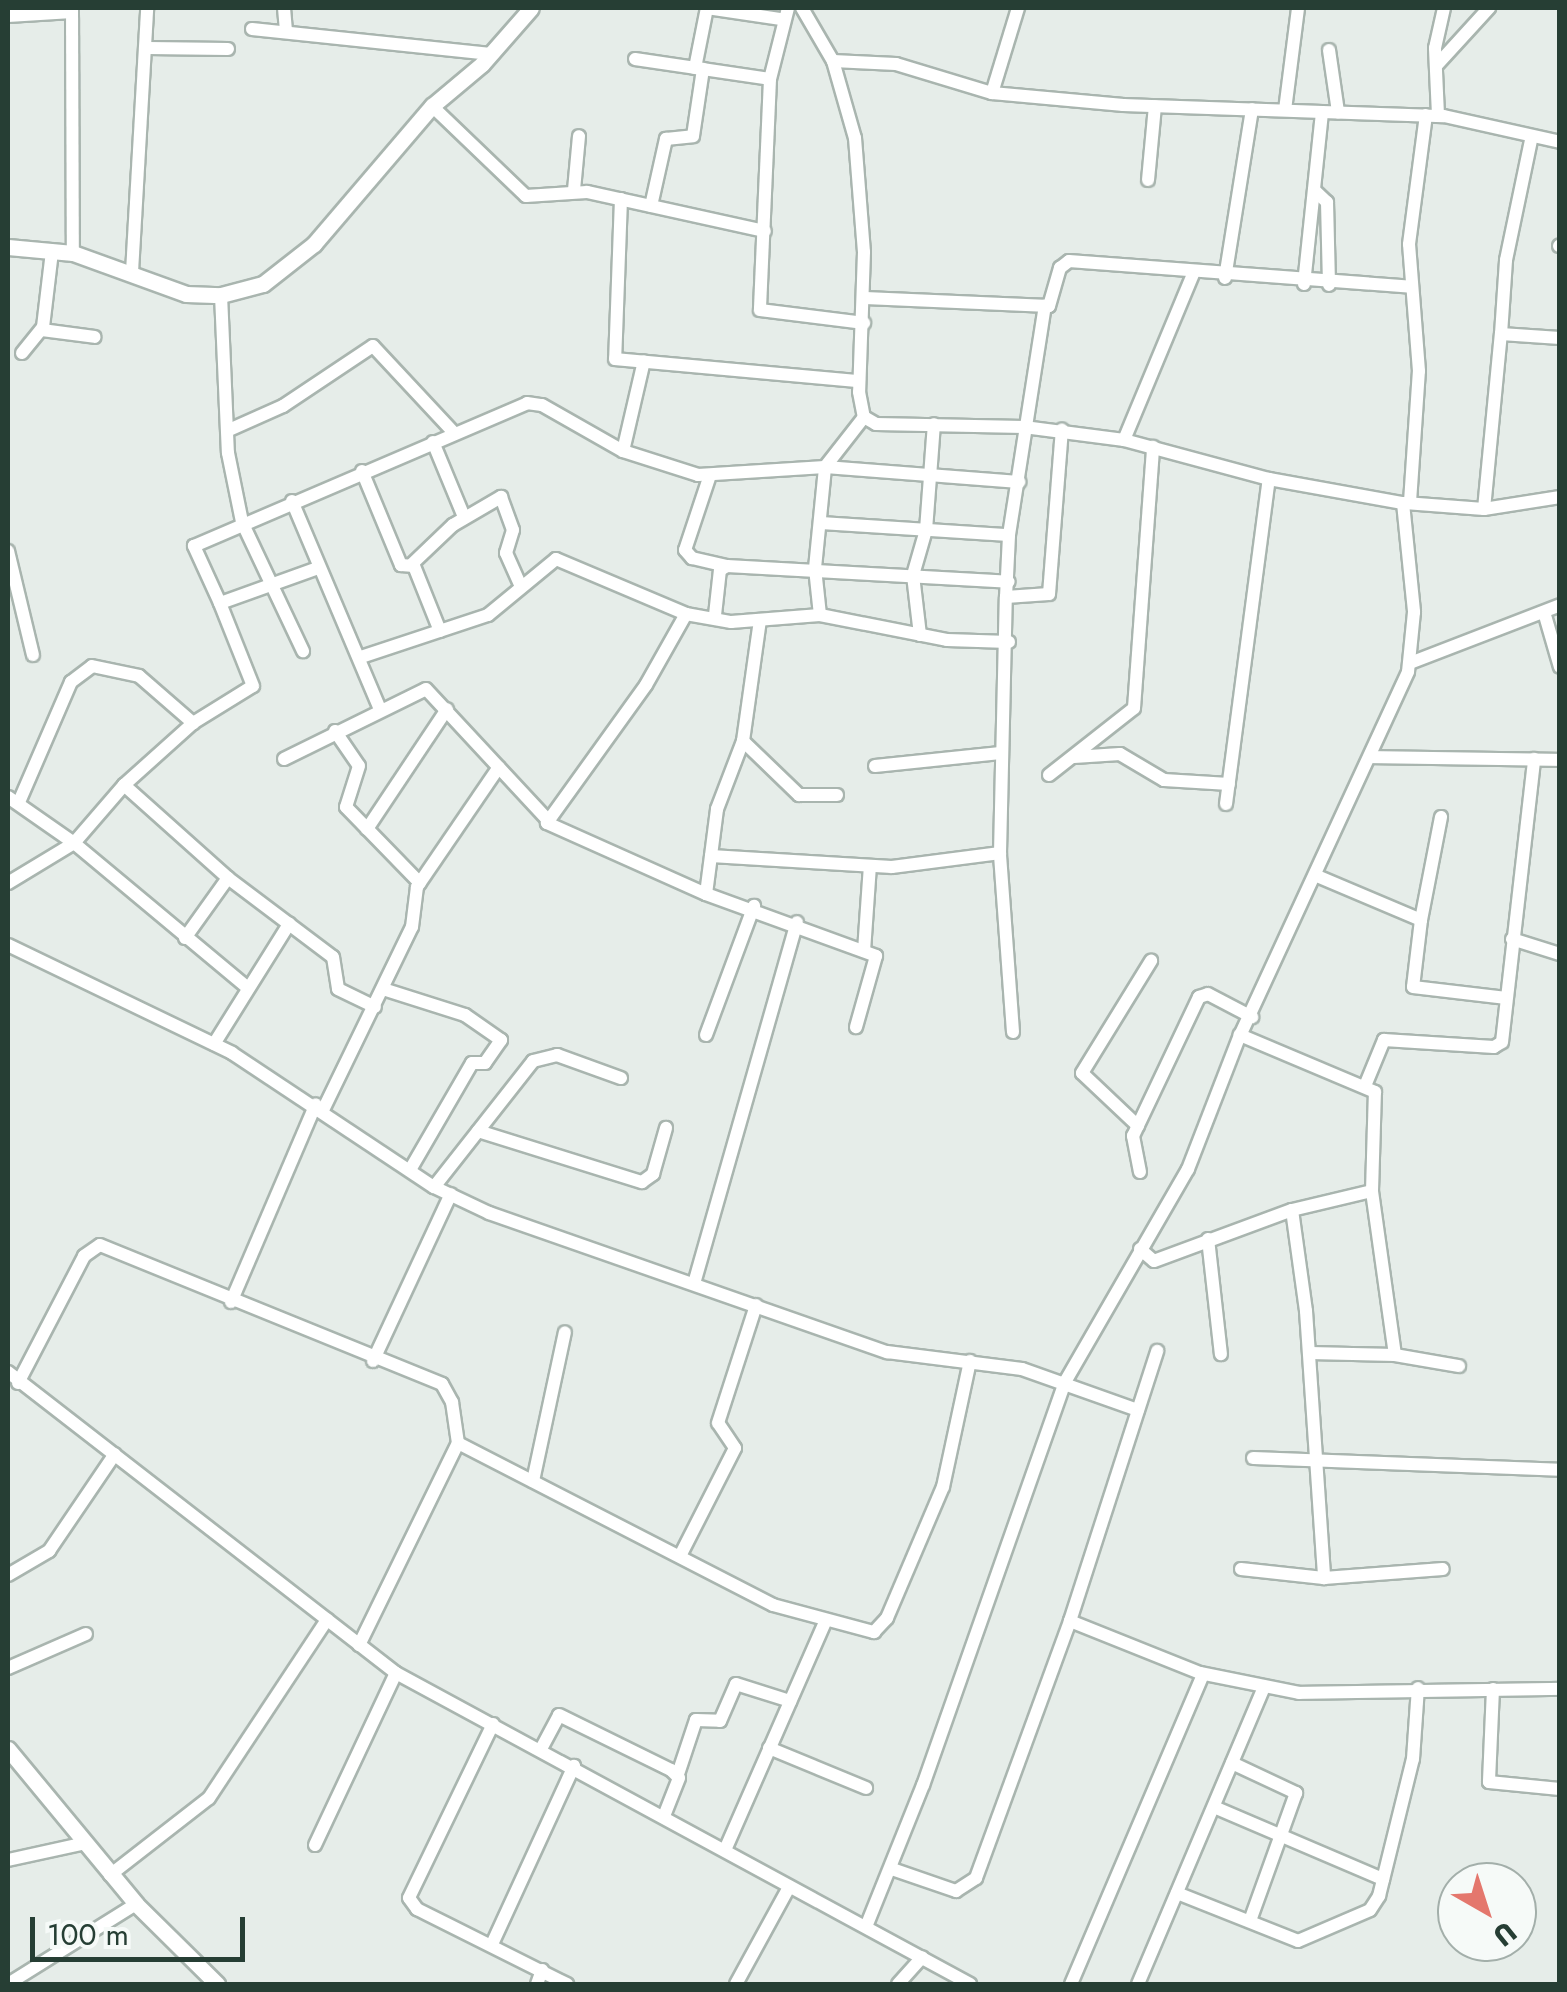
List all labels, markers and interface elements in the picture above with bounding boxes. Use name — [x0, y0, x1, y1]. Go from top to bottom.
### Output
north arrow — [1437, 1862, 1537, 1962]
scale bar — [35, 1897, 250, 1959]
text: U — [1484, 1912, 1525, 1956]
text: 100 m — [47, 1913, 129, 1956]

